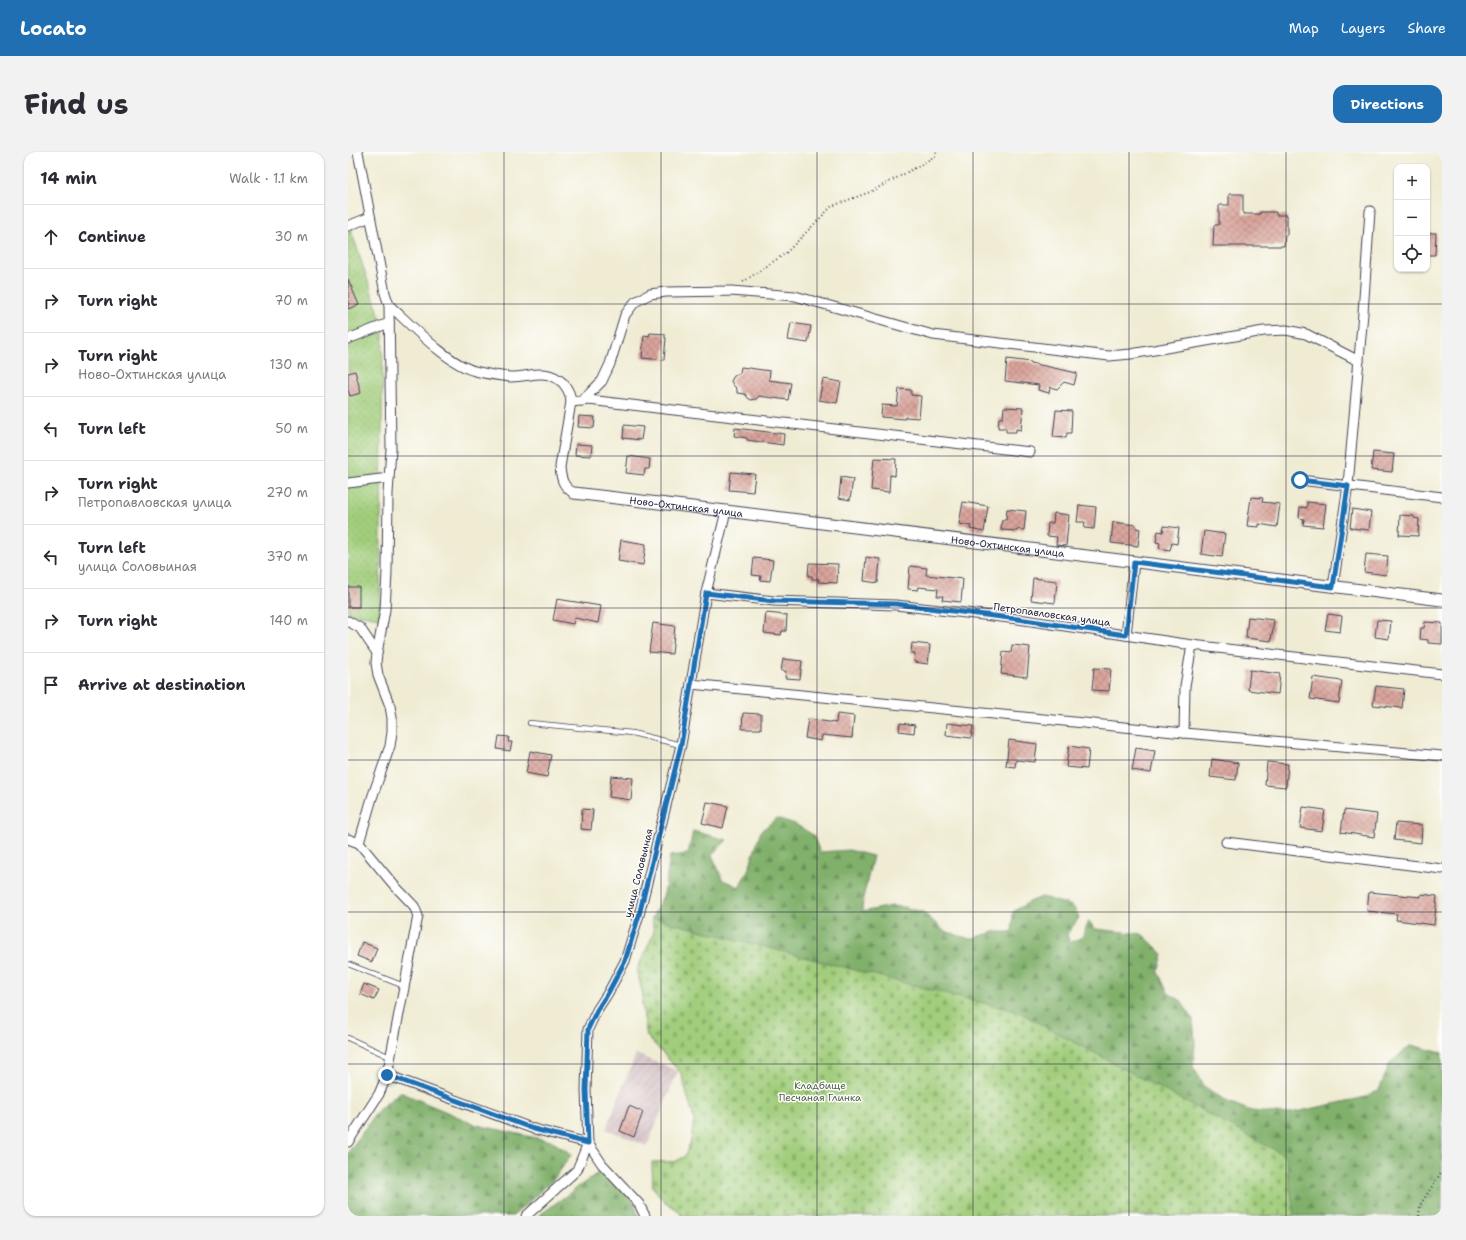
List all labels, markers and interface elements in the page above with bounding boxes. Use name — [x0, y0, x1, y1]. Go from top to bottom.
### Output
text: Locato — [20, 16, 87, 41]
text: Map — [1289, 19, 1319, 37]
text: Layers — [1341, 19, 1385, 37]
text: Share — [1407, 19, 1446, 37]
text: Find us — [24, 85, 129, 123]
button: Directions — [1333, 85, 1442, 123]
map controls — [1394, 164, 1430, 272]
button: + — [1394, 164, 1430, 200]
text: 14 min — [40, 167, 97, 189]
text: Walk · 1.1 km — [229, 170, 308, 187]
button: − — [1394, 200, 1430, 236]
icon: ahead — [40, 226, 62, 248]
text: Continue — [78, 227, 146, 247]
text: 30 m — [274, 228, 308, 245]
button: locate — [1394, 236, 1430, 272]
icon: right — [40, 290, 62, 312]
text: Turn right — [78, 291, 158, 311]
text: 70 m — [274, 292, 308, 309]
text: Turn right — [78, 346, 158, 366]
icon: right — [40, 354, 62, 376]
text: 130 m — [270, 356, 308, 373]
text: Ново-Охтинская улица — [78, 366, 226, 383]
icon: left — [40, 418, 62, 440]
text: Turn left — [78, 419, 146, 439]
text: 50 m — [275, 420, 308, 437]
route start — [1291, 471, 1309, 489]
text: Turn right — [78, 474, 158, 494]
icon: right — [40, 482, 62, 504]
text: 270 m — [266, 484, 308, 501]
text: Петропавловская улица — [78, 494, 231, 511]
street label: Ново-Охтинская улица — [629, 494, 744, 520]
street label: Ново-Охтинская улица — [950, 533, 1066, 560]
text: Turn left — [78, 538, 146, 558]
icon: left — [40, 546, 62, 568]
text: 370 m — [266, 548, 308, 565]
text: улица Соловьиная — [78, 558, 197, 575]
street label: Петропавловская улица — [993, 600, 1112, 629]
icon: right — [40, 610, 62, 632]
text: Turn right — [78, 611, 158, 631]
text: 140 m — [269, 612, 308, 629]
icon: arrive — [40, 674, 62, 696]
text: Arrive at destination — [78, 675, 246, 695]
street label: улица Соловьиная — [621, 827, 656, 919]
route end — [378, 1066, 396, 1084]
park label: Кладбище Песчаная Глинка — [779, 1079, 862, 1104]

